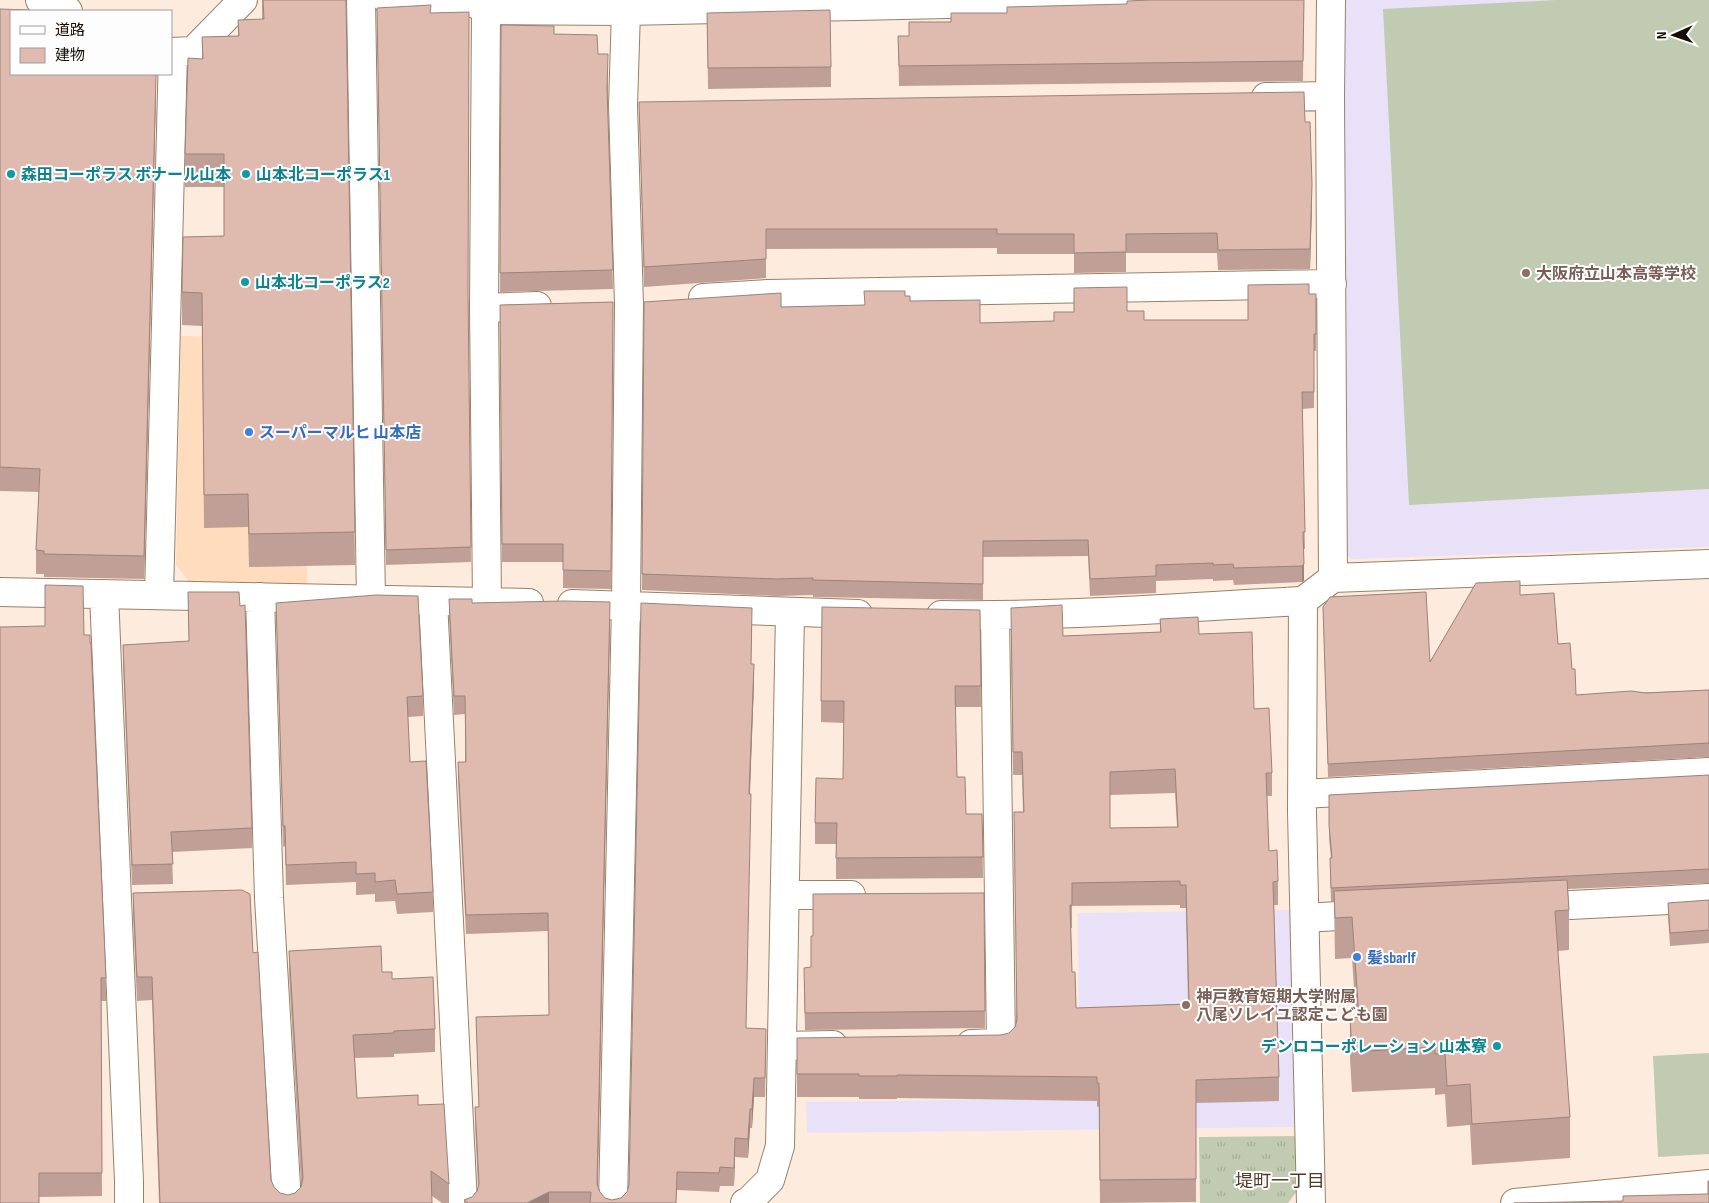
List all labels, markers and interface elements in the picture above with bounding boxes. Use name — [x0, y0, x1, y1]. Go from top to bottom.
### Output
legend — [10, 10, 172, 75]
north arrow — [1649, 10, 1699, 60]
text: 道路 — [55, 21, 85, 40]
text: N — [1653, 31, 1670, 39]
text: 建物 — [55, 46, 85, 65]
place label: 森田コーポラス ボナール山本 — [21, 166, 231, 185]
place label: 山本北コーポラス1 — [256, 166, 391, 185]
marker: 森田コーポラス ボナール山本 — [5, 168, 17, 180]
marker: 山本北コーポラス1 — [240, 168, 252, 180]
place label: 大阪府立山本高等学校 — [1536, 265, 1696, 284]
marker: 大阪府立山本高等学校 — [1520, 267, 1532, 279]
place label: 山本北コーポラス2 — [255, 274, 390, 293]
marker: 山本北コーポラス2 — [239, 276, 251, 288]
place label: スーパーマルヒ 山本店 — [259, 424, 421, 443]
marker: スーパーマルヒ 山本店 — [243, 426, 255, 438]
place label: 髪sbarlf — [1367, 949, 1417, 968]
marker: 髪sbarlf — [1351, 951, 1363, 963]
place label: 神戸教育短期大学附属 八尾ソレイユ認定こども園 — [1196, 987, 1388, 1025]
marker: 神戸教育短期大学附属 八尾ソレイユ認定こども園 — [1180, 999, 1192, 1011]
place label: デンロコーポレーション 山本寮 — [1261, 1038, 1487, 1057]
marker: デンロコーポレーション 山本寮 — [1491, 1040, 1503, 1052]
district label: 堤町一丁目 — [1235, 1171, 1325, 1192]

